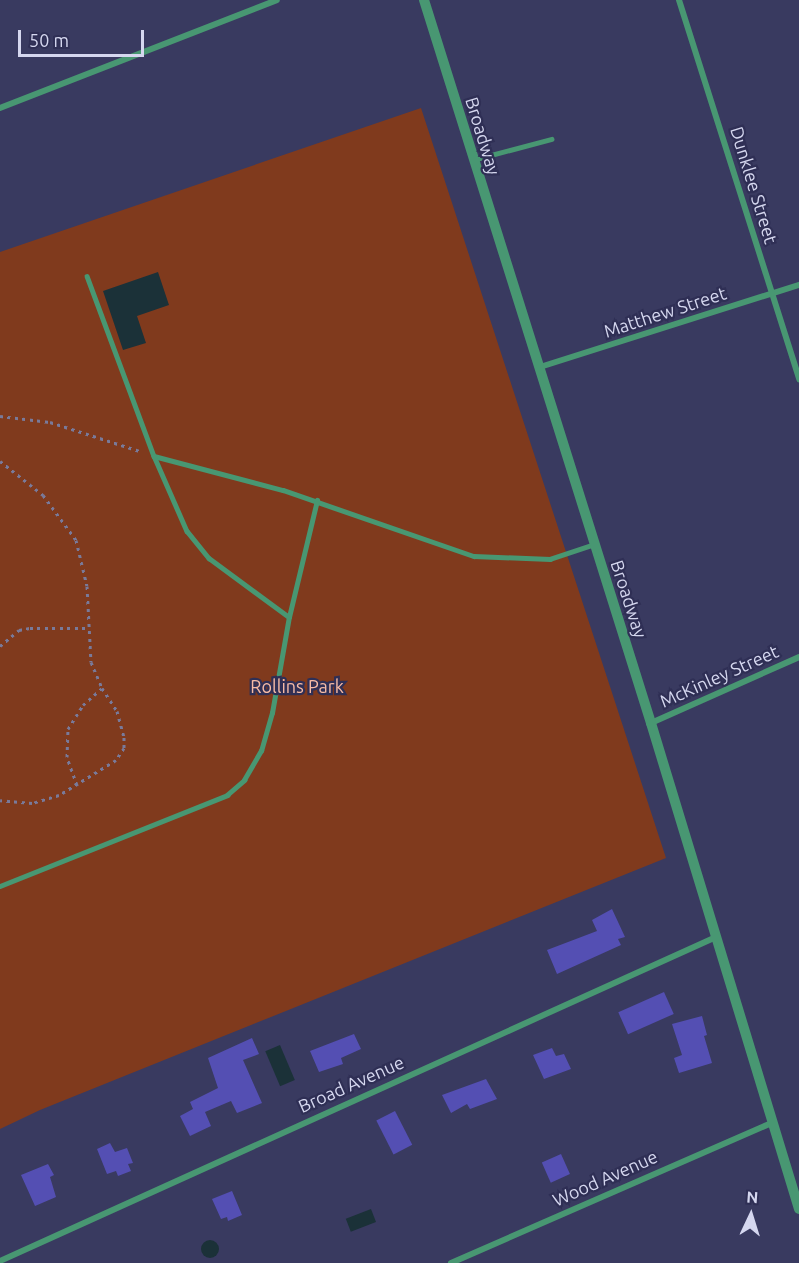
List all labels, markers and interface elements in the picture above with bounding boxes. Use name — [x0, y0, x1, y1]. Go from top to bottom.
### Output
scale bar — [21, 18, 147, 56]
text: 50 m — [29, 30, 69, 50]
street label: Broadway — [461, 94, 505, 178]
street label: Dunklee Street — [726, 124, 782, 246]
street label: Matthew Street — [601, 282, 729, 342]
street label: Broadway — [606, 557, 652, 641]
street label: McKinley Street — [656, 640, 782, 712]
park label: Rollins Park — [250, 675, 344, 697]
street label: Broad Avenue — [295, 1051, 407, 1117]
street label: Wood Avenue — [549, 1145, 661, 1211]
north arrow — [721, 1185, 781, 1245]
text: N — [746, 1188, 759, 1206]

